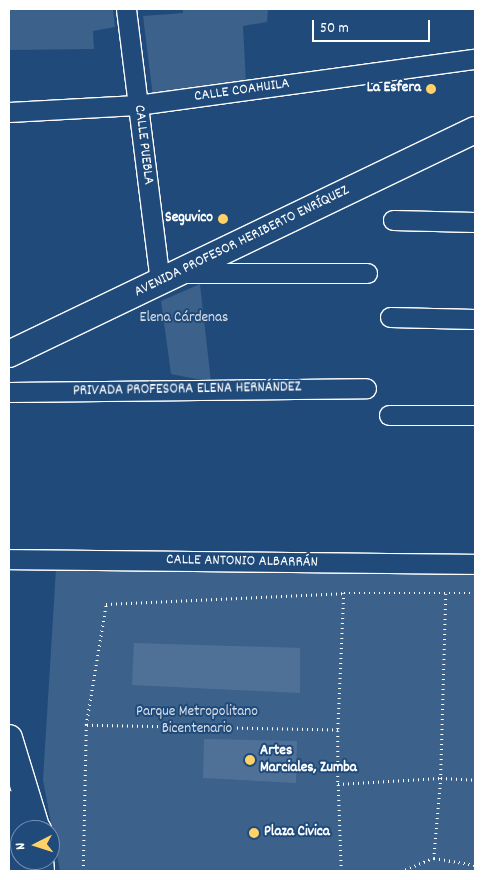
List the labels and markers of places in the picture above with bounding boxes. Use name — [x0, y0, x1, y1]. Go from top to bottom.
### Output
place label: La Esfera — [367, 80, 421, 98]
marker: La Esfera — [425, 83, 437, 95]
place label: Seguvico — [165, 210, 213, 228]
marker: Seguvico — [217, 213, 229, 225]
place label: Artes Marciales, Zumba — [260, 742, 357, 777]
marker: Artes Marciales, Zumba — [244, 754, 256, 766]
place label: Plaza Civica — [264, 824, 330, 842]
marker: Plaza Civica — [248, 827, 260, 839]

